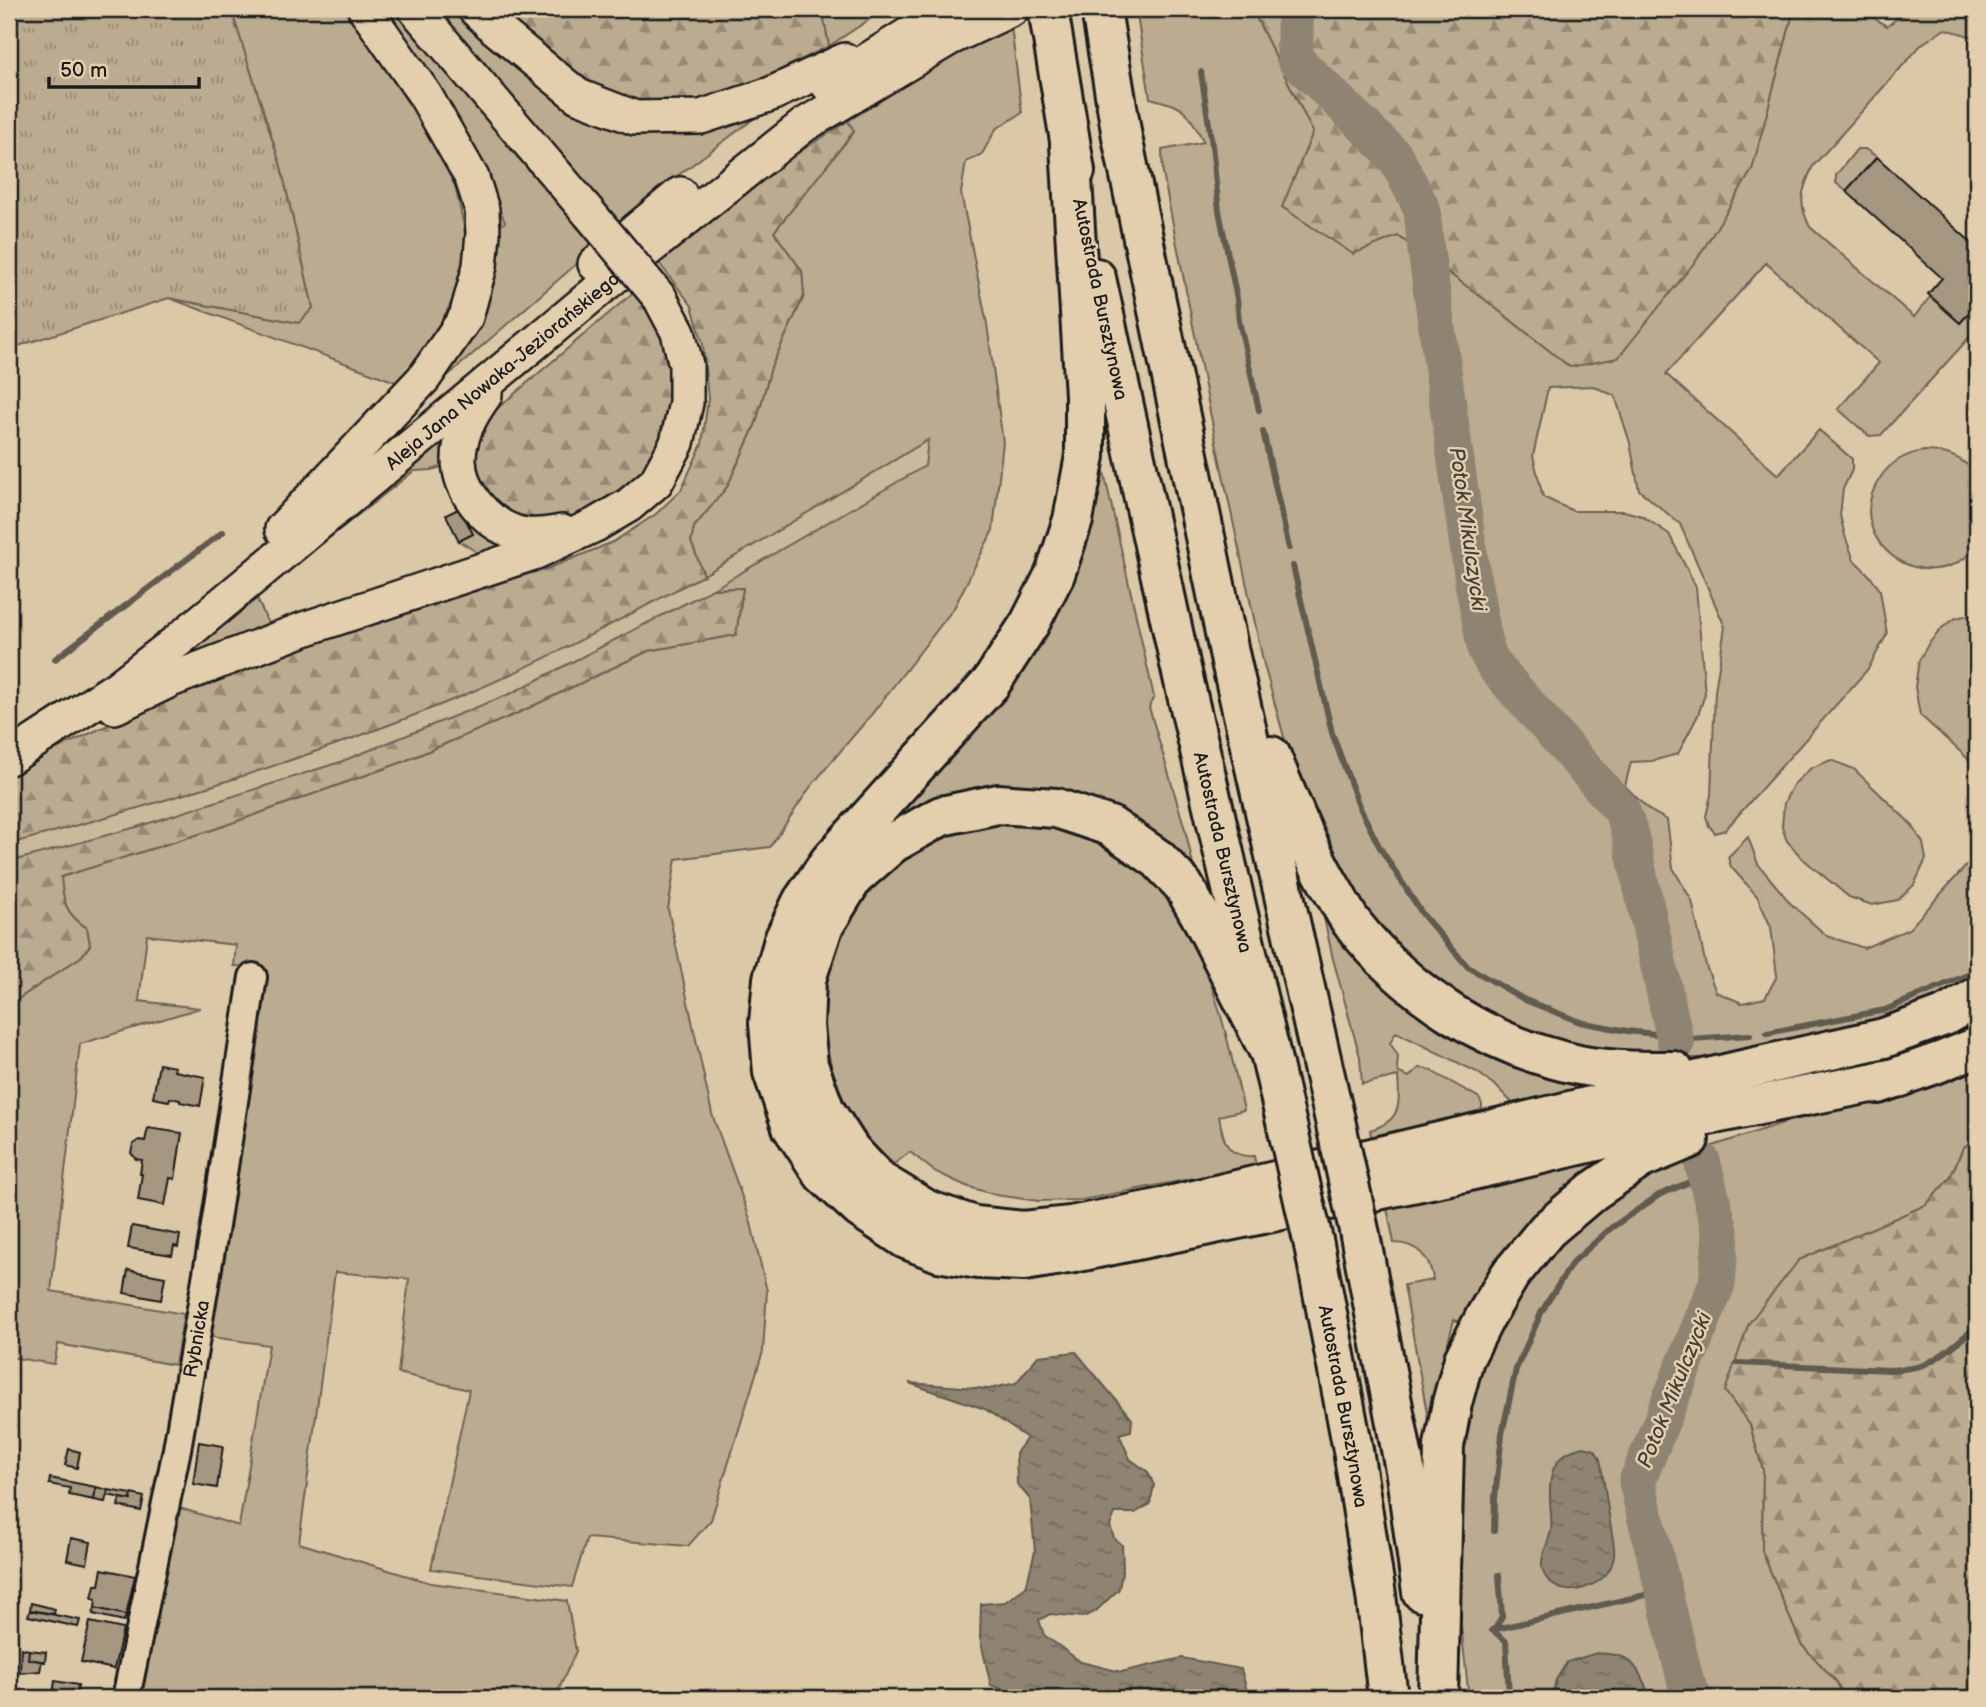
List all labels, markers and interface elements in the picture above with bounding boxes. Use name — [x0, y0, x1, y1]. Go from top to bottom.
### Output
scale bar — [49, 46, 200, 90]
text: 50 m — [60, 58, 107, 83]
street label: Autostrada Bursztynowa — [1067, 196, 1132, 402]
street label: Aleja Jana Nowaka-Jeziorańskiego — [381, 267, 625, 475]
water label: Potok Mikulczycki — [1444, 446, 1492, 614]
street label: Autostrada Bursztynowa — [1188, 750, 1257, 955]
street label: Rybnicka — [179, 1299, 215, 1379]
street label: Autostrada Bursztynowa — [1313, 1303, 1372, 1509]
water label: Potok Mikulczycki — [1632, 1308, 1718, 1471]

